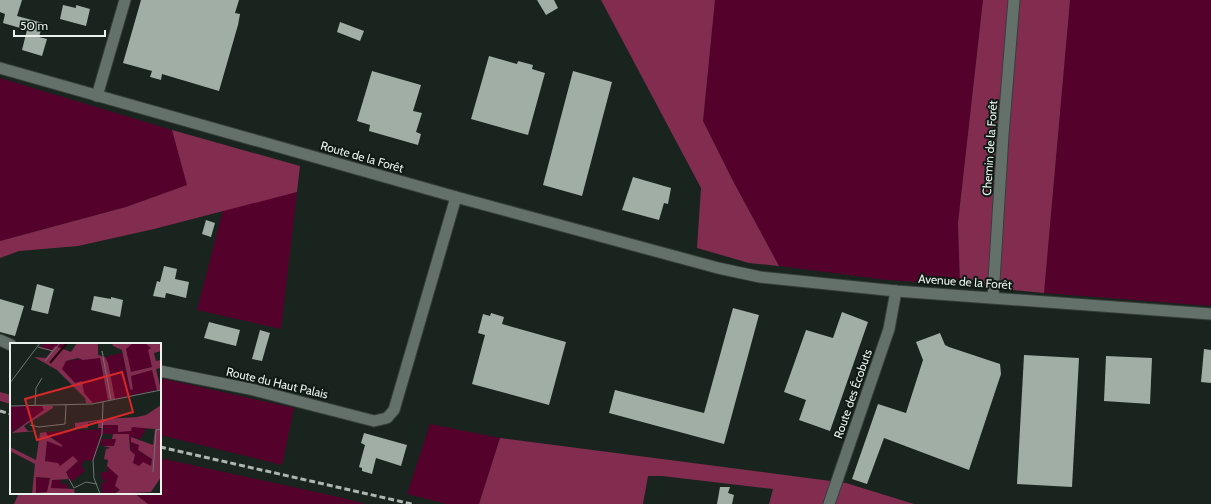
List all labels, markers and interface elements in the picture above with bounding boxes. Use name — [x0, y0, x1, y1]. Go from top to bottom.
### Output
scale bar — [14, 12, 105, 38]
text: 50 m — [20, 18, 48, 33]
street label: Chemin de la Forêt — [979, 100, 1000, 196]
street label: Route de la Forêt — [319, 137, 405, 176]
street label: Avenue de la Forêt — [918, 271, 1012, 292]
inset map — [10, 343, 161, 494]
street label: Route des Écobuts — [830, 347, 875, 441]
street label: Route du Haut Palais — [225, 363, 330, 402]

